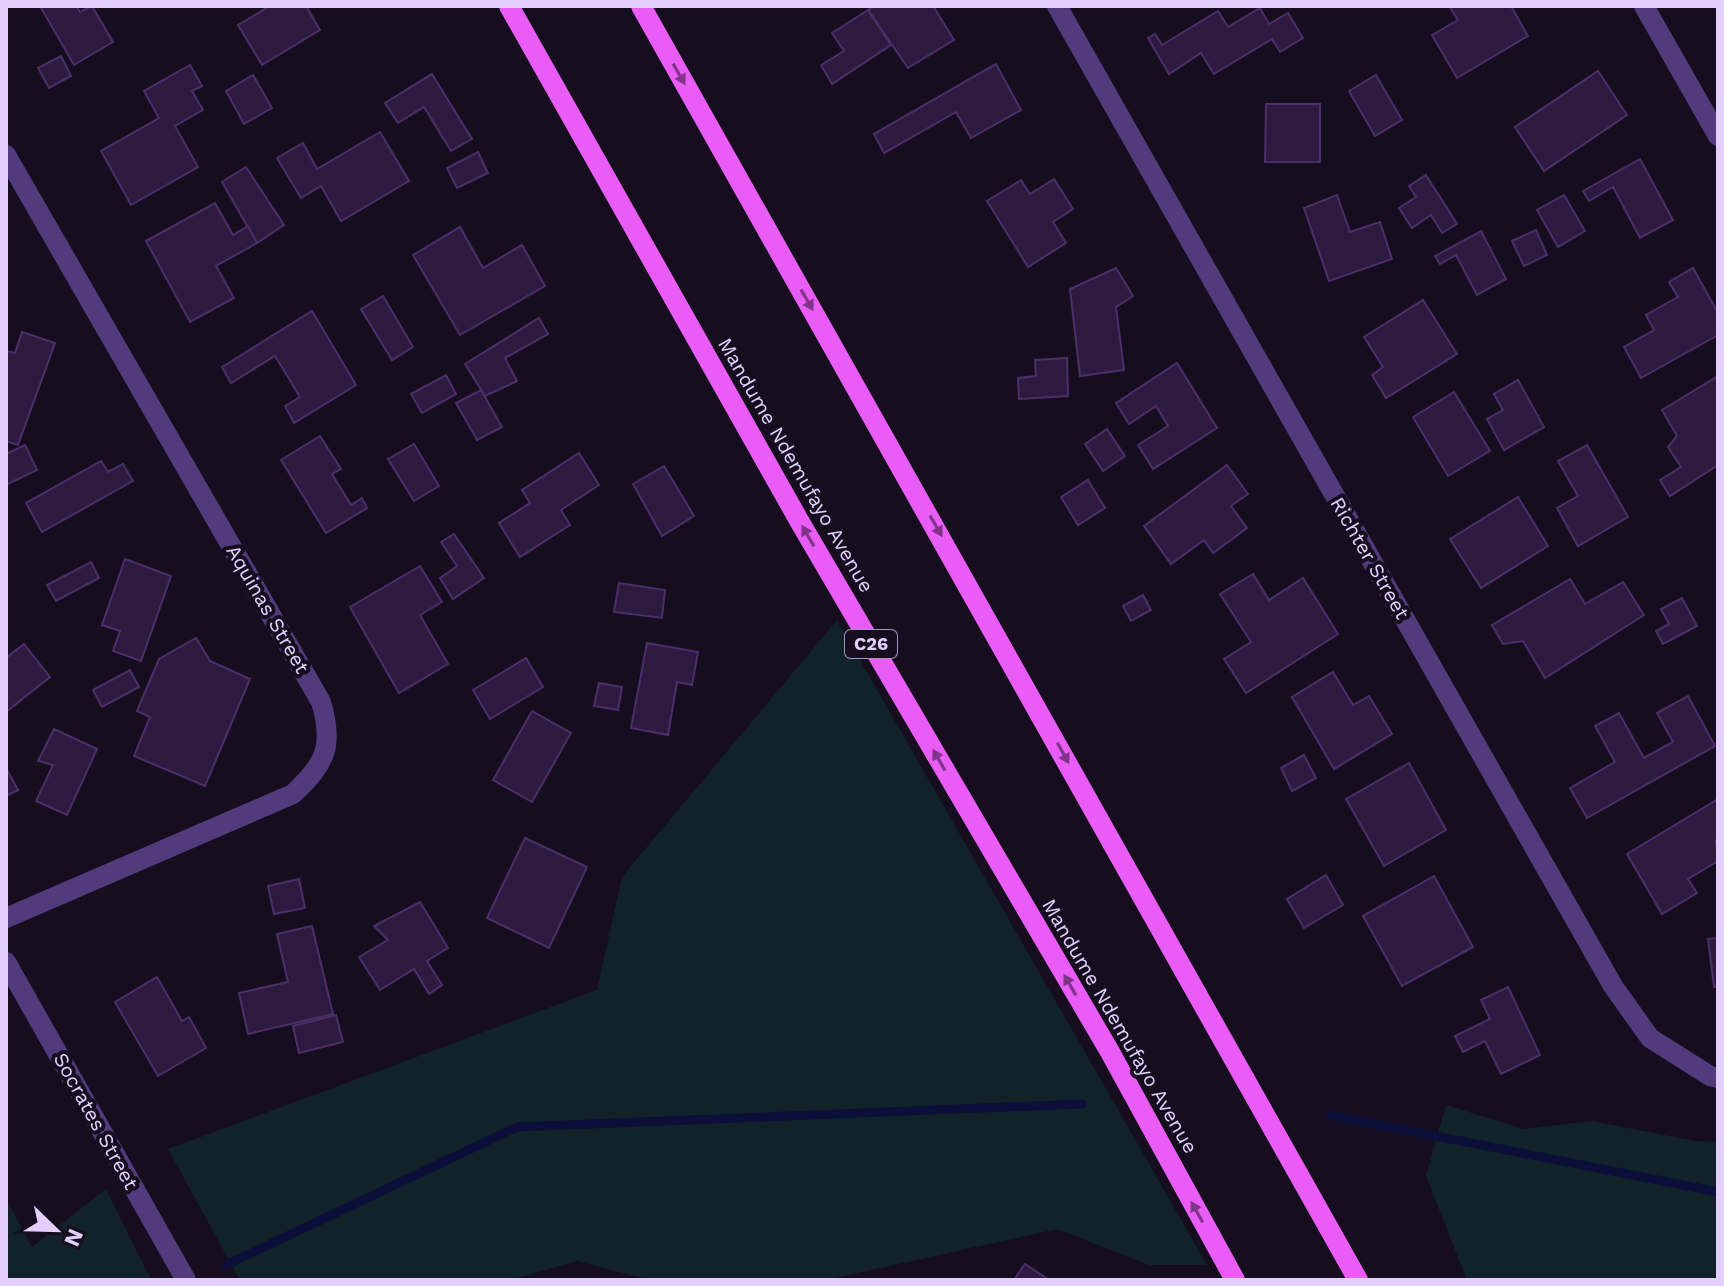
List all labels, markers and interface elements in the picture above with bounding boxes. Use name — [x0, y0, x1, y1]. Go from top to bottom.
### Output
one-way arrow — [672, 63, 686, 85]
one-way arrow — [800, 289, 814, 311]
street label: Mandume Ndemufayo Avenue — [713, 333, 879, 597]
street label: Richter Street — [1325, 493, 1415, 624]
one-way arrow — [929, 515, 942, 538]
one-way arrow — [801, 525, 815, 547]
street label: Aquinas Street — [221, 540, 315, 678]
road number: C26 — [845, 630, 897, 658]
one-way arrow — [1056, 742, 1070, 764]
one-way arrow — [932, 749, 946, 771]
street label: Mandume Ndemufayo Avenue — [1037, 894, 1203, 1158]
one-way arrow — [1063, 974, 1077, 996]
street label: Socrates Street — [49, 1049, 144, 1194]
north arrow — [16, 1190, 96, 1270]
one-way arrow — [1191, 1200, 1204, 1223]
text: N — [59, 1225, 89, 1250]

